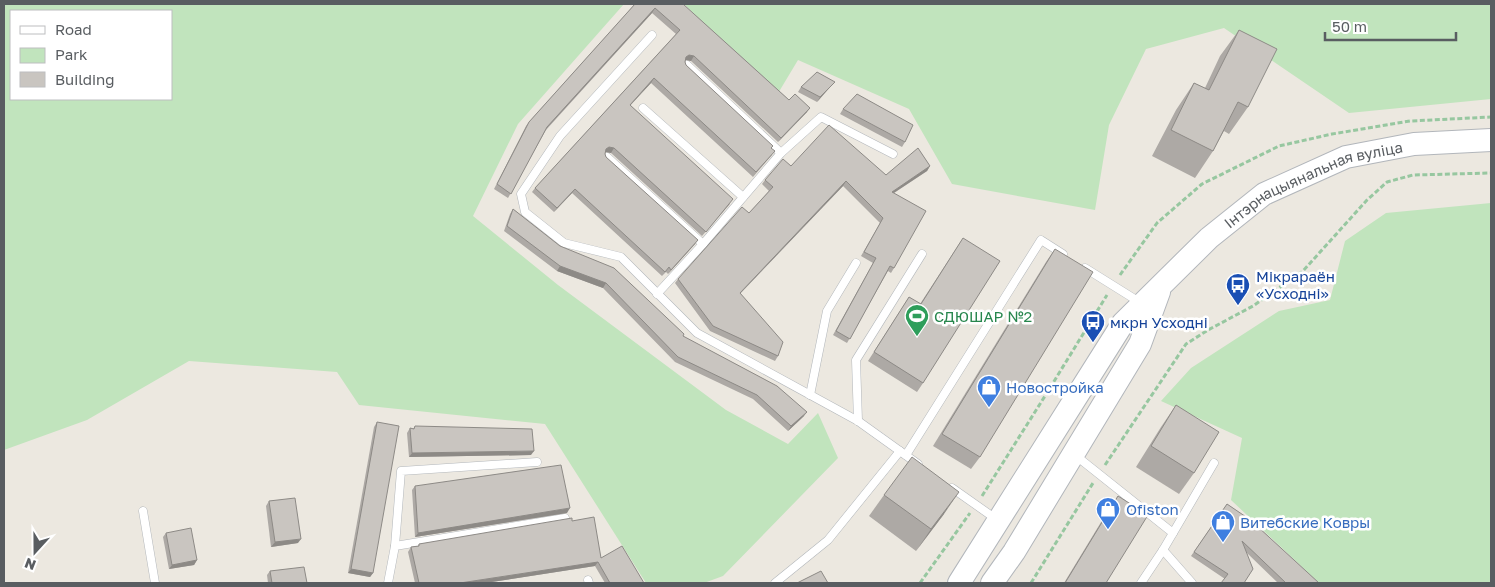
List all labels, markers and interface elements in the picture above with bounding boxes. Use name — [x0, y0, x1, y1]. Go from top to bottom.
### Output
legend — [10, 10, 172, 100]
scale bar — [1325, 10, 1456, 42]
text: 50 m — [1332, 17, 1367, 35]
text: Road — [55, 20, 92, 38]
text: Park — [55, 45, 88, 63]
text: Building — [55, 70, 115, 88]
street label: Інтэрнацыянальная вуліца — [1220, 137, 1404, 232]
place label: Мікрараён «Усходні» — [1256, 267, 1335, 302]
bus stop icon: Мікрараён «Усходні» — [1225, 272, 1251, 306]
sports icon: СДЮШАР №2 — [904, 303, 930, 337]
place label: СДЮШАР №2 — [934, 307, 1032, 325]
bus stop icon: мкрн Усходні — [1080, 309, 1106, 343]
place label: мкрн Усходні — [1110, 313, 1208, 331]
shop icon: Новостройка — [976, 374, 1002, 408]
place label: Новостройка — [1006, 378, 1104, 396]
shop icon: Ofiston — [1095, 496, 1121, 530]
place label: Ofiston — [1126, 500, 1179, 518]
shop icon: Витебские Ковры — [1210, 509, 1236, 543]
place label: Витебские Ковры — [1240, 513, 1370, 531]
north arrow — [10, 527, 60, 577]
text: N — [22, 555, 38, 574]

